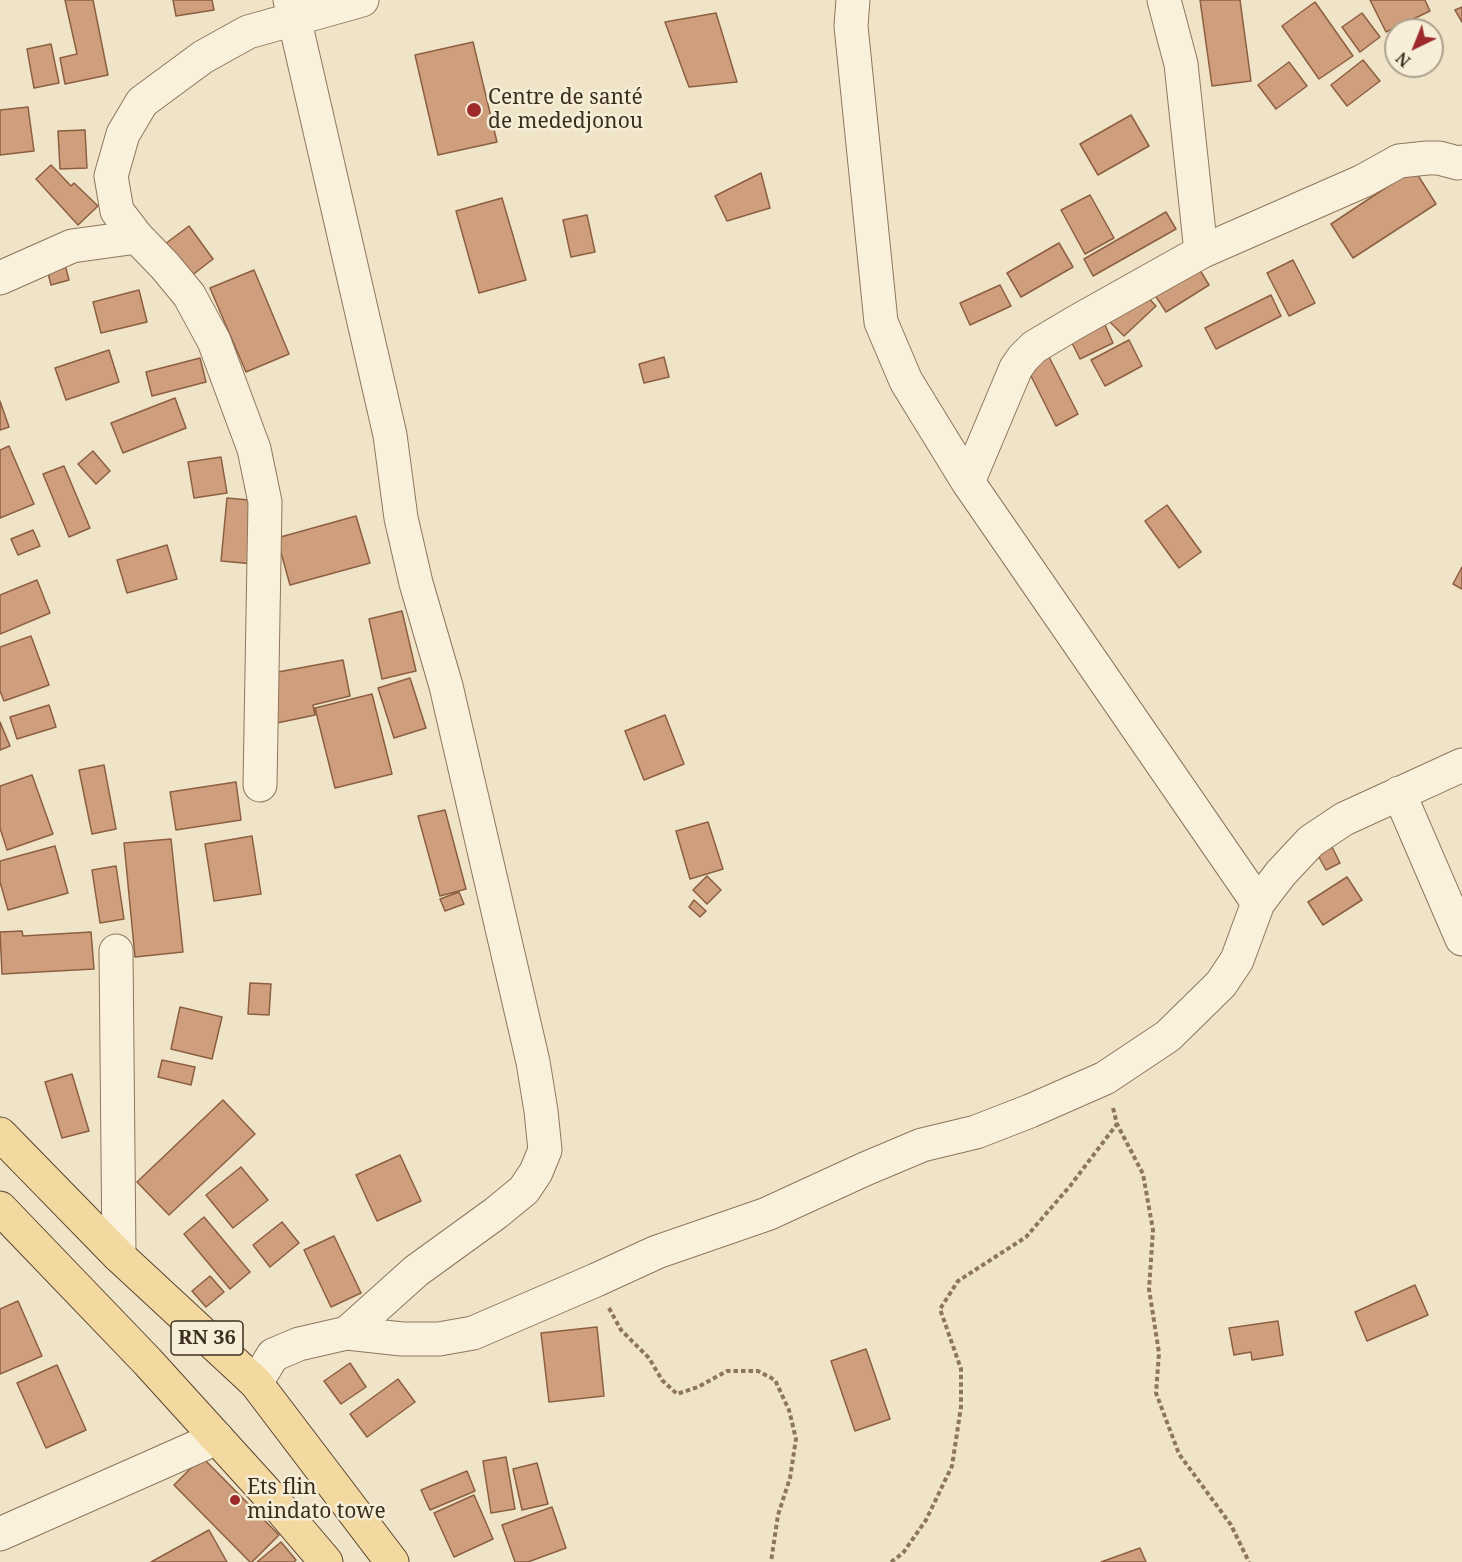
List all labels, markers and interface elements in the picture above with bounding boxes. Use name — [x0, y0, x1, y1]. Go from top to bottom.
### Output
north arrow — [1384, 18, 1444, 78]
text: N — [1391, 47, 1415, 72]
place label: Centre de santé de mededjonou — [488, 85, 643, 135]
marker: Centre de santé de mededjonou — [465, 101, 483, 119]
road number: RN 36 — [171, 1321, 243, 1355]
place label: Ets flin mindato towe — [247, 1475, 386, 1525]
marker: Ets flin mindato towe — [228, 1493, 242, 1507]

